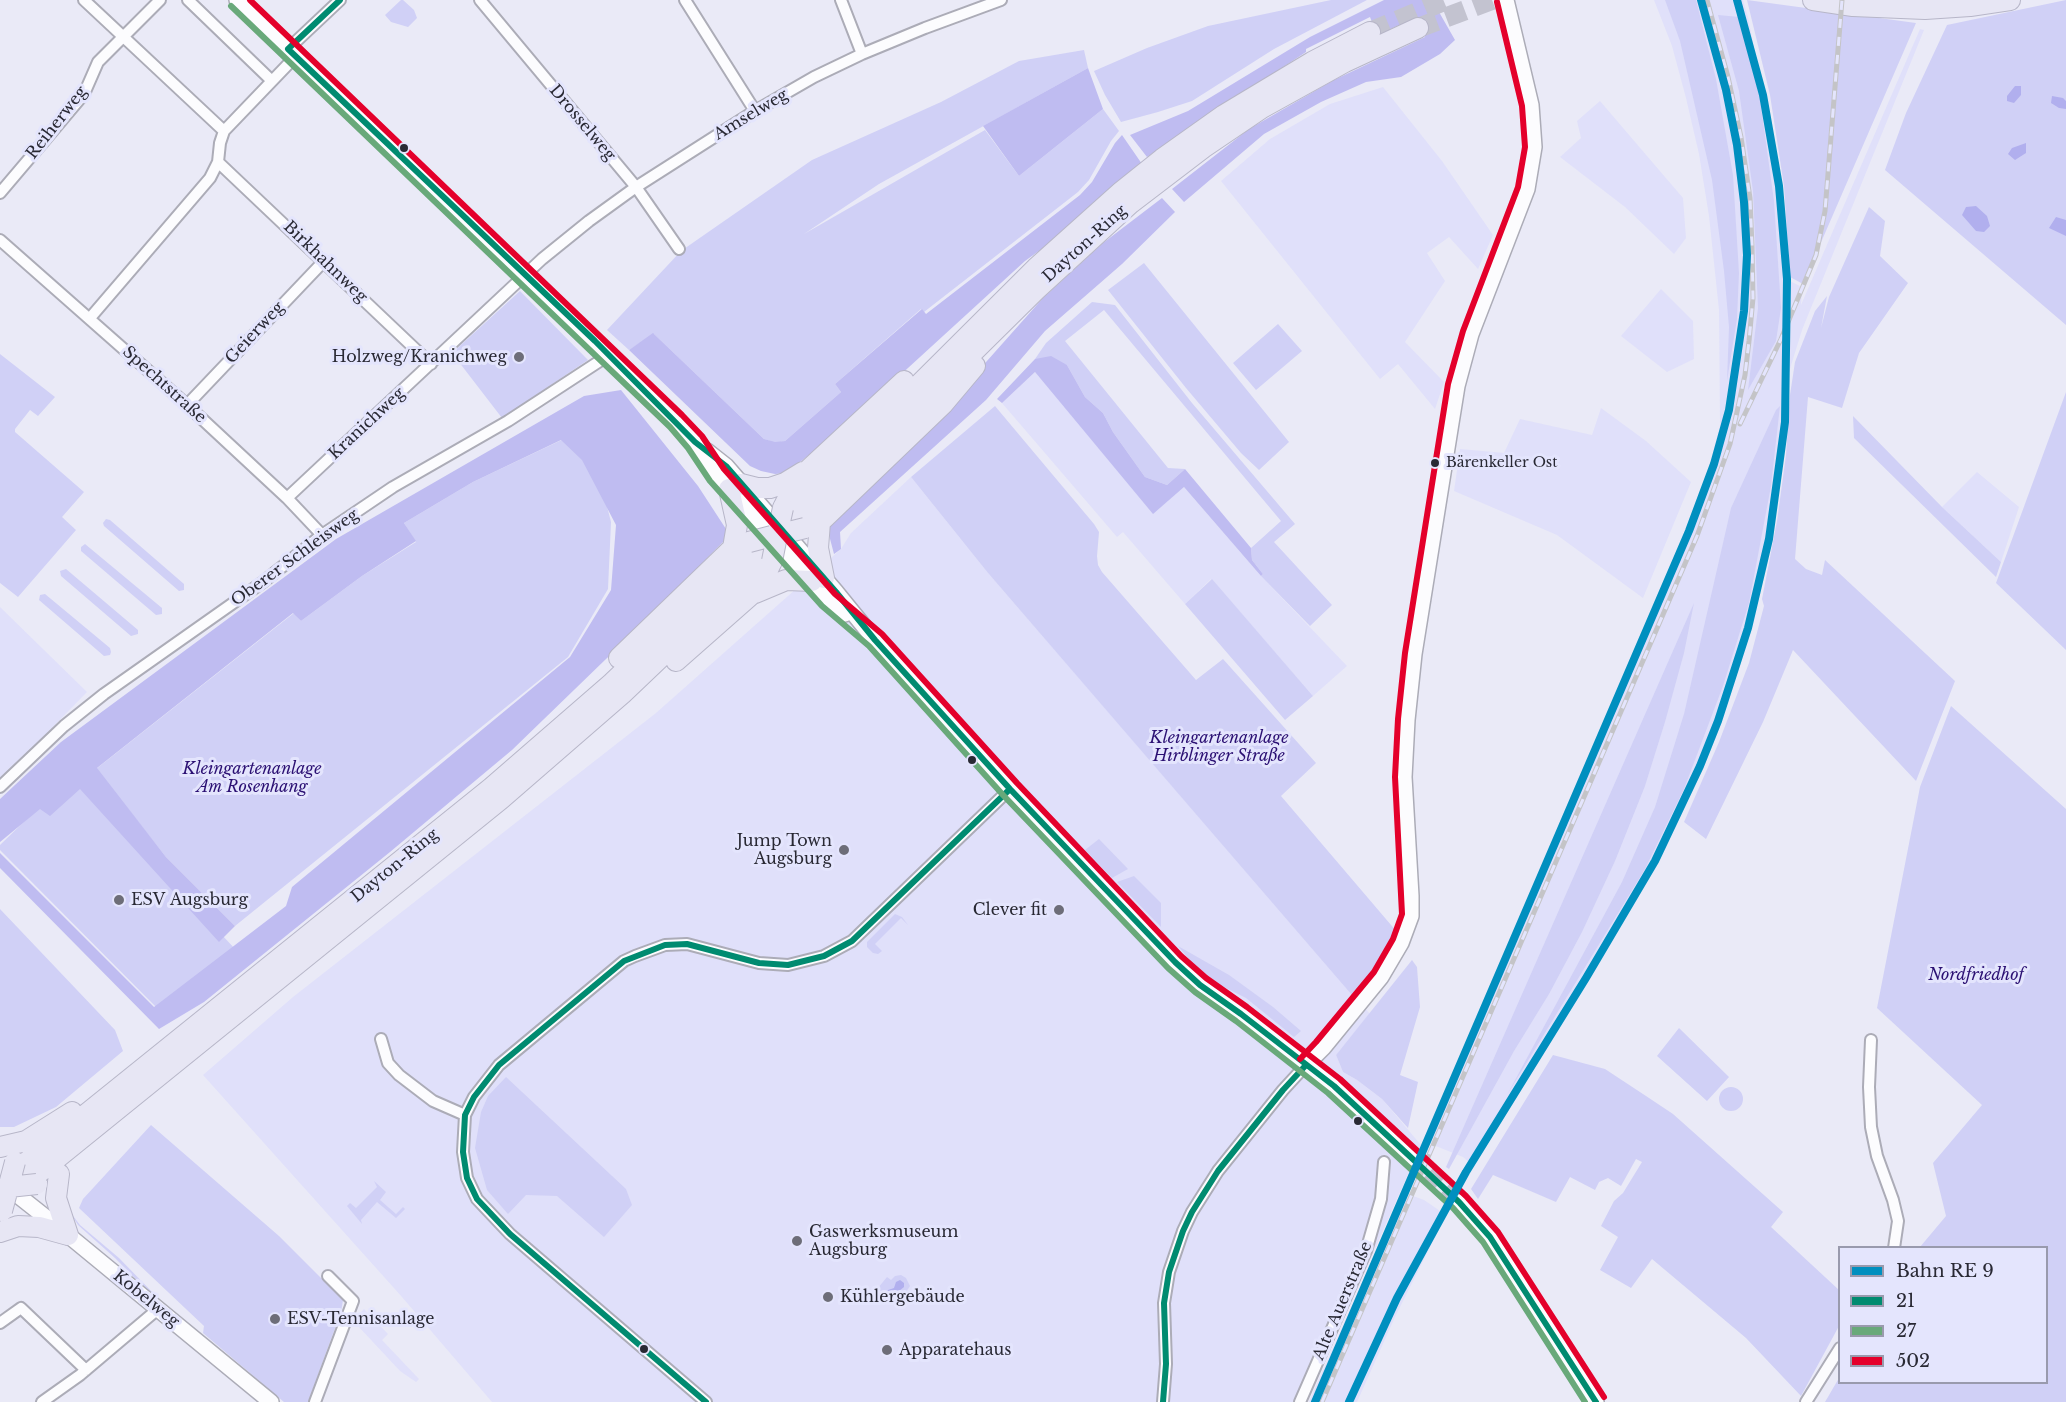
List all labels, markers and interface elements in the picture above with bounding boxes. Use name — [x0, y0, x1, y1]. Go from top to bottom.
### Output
street label: Drosselweg — [545, 81, 619, 165]
street label: Reiherweg — [23, 83, 91, 163]
street label: Amselweg — [710, 85, 792, 145]
unlabelled marker — [398, 142, 410, 154]
street label: Dayton-Ring — [1039, 201, 1131, 287]
street label: Birkhahnweg — [279, 217, 371, 307]
street label: Geierweg — [222, 298, 288, 368]
street label: Spechtstraße — [118, 342, 210, 428]
place label: Holzweg/Kranichweg — [332, 347, 507, 367]
marker: Holzweg/Kranichweg — [512, 350, 526, 364]
street label: Kranichweg — [325, 384, 409, 464]
place label: Bärenkeller Ost — [1446, 455, 1557, 471]
marker: Bärenkeller Ost — [1429, 457, 1441, 469]
street label: Oberer Schleisweg — [228, 505, 362, 611]
park label: Kleingartenanlage Hirblinger Straße — [1150, 728, 1288, 766]
unlabelled marker — [966, 754, 978, 766]
park label: Kleingartenanlage Am Rosenhang — [183, 759, 321, 797]
street label: Dayton-Ring — [348, 825, 442, 907]
place label: Jump Town Augsburg — [737, 831, 832, 869]
marker: Jump Town Augsburg — [837, 843, 851, 857]
place label: ESV Augsburg — [131, 890, 248, 910]
marker: ESV Augsburg — [112, 893, 126, 907]
place label: Clever fit — [973, 900, 1047, 920]
marker: Clever fit — [1052, 903, 1066, 917]
park label: Nordfriedhof — [1928, 965, 2024, 985]
unlabelled marker — [1352, 1115, 1364, 1127]
place label: Gaswerksmuseum Augsburg — [809, 1222, 958, 1260]
marker: Gaswerksmuseum Augsburg — [790, 1234, 804, 1248]
street label: Alte Auerstraße — [1309, 1239, 1377, 1363]
legend — [1838, 1246, 2048, 1384]
text: Bahn RE 9 — [1896, 1260, 1994, 1282]
street label: Kobelweg — [109, 1267, 183, 1331]
place label: Kühlergebäude — [840, 1287, 965, 1307]
marker: Kühlergebäude — [821, 1290, 835, 1304]
text: 21 — [1896, 1290, 1915, 1312]
place label: ESV-Tennisanlage — [287, 1309, 434, 1329]
marker: ESV-Tennisanlage — [268, 1312, 282, 1326]
text: 27 — [1896, 1320, 1916, 1342]
place label: Apparatehaus — [899, 1340, 1012, 1360]
unlabelled marker — [638, 1343, 650, 1355]
marker: Apparatehaus — [880, 1343, 894, 1357]
text: 502 — [1896, 1350, 1930, 1372]

